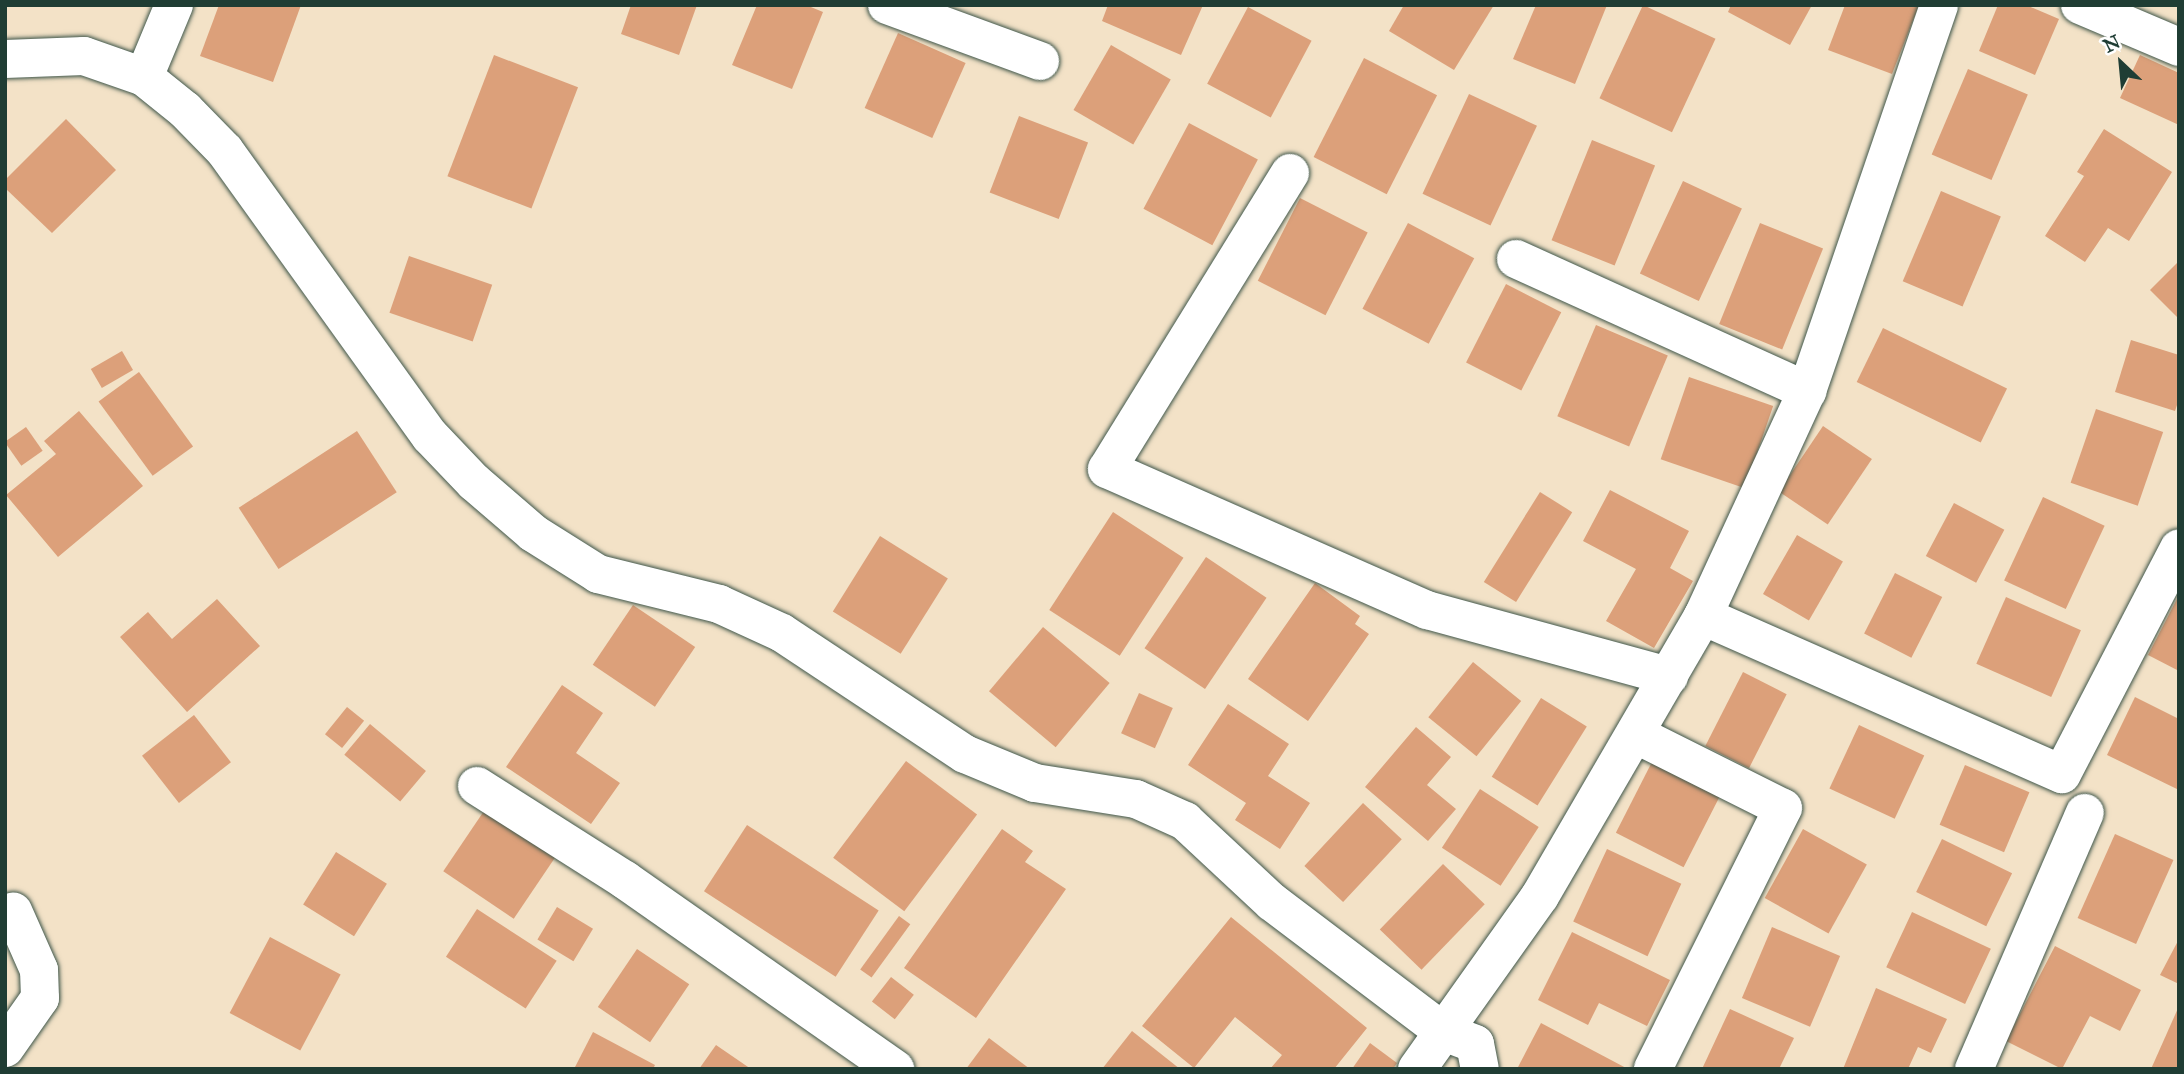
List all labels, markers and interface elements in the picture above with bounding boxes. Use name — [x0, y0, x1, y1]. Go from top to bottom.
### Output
north arrow — [2086, 28, 2156, 98]
text: N — [2099, 30, 2124, 58]

